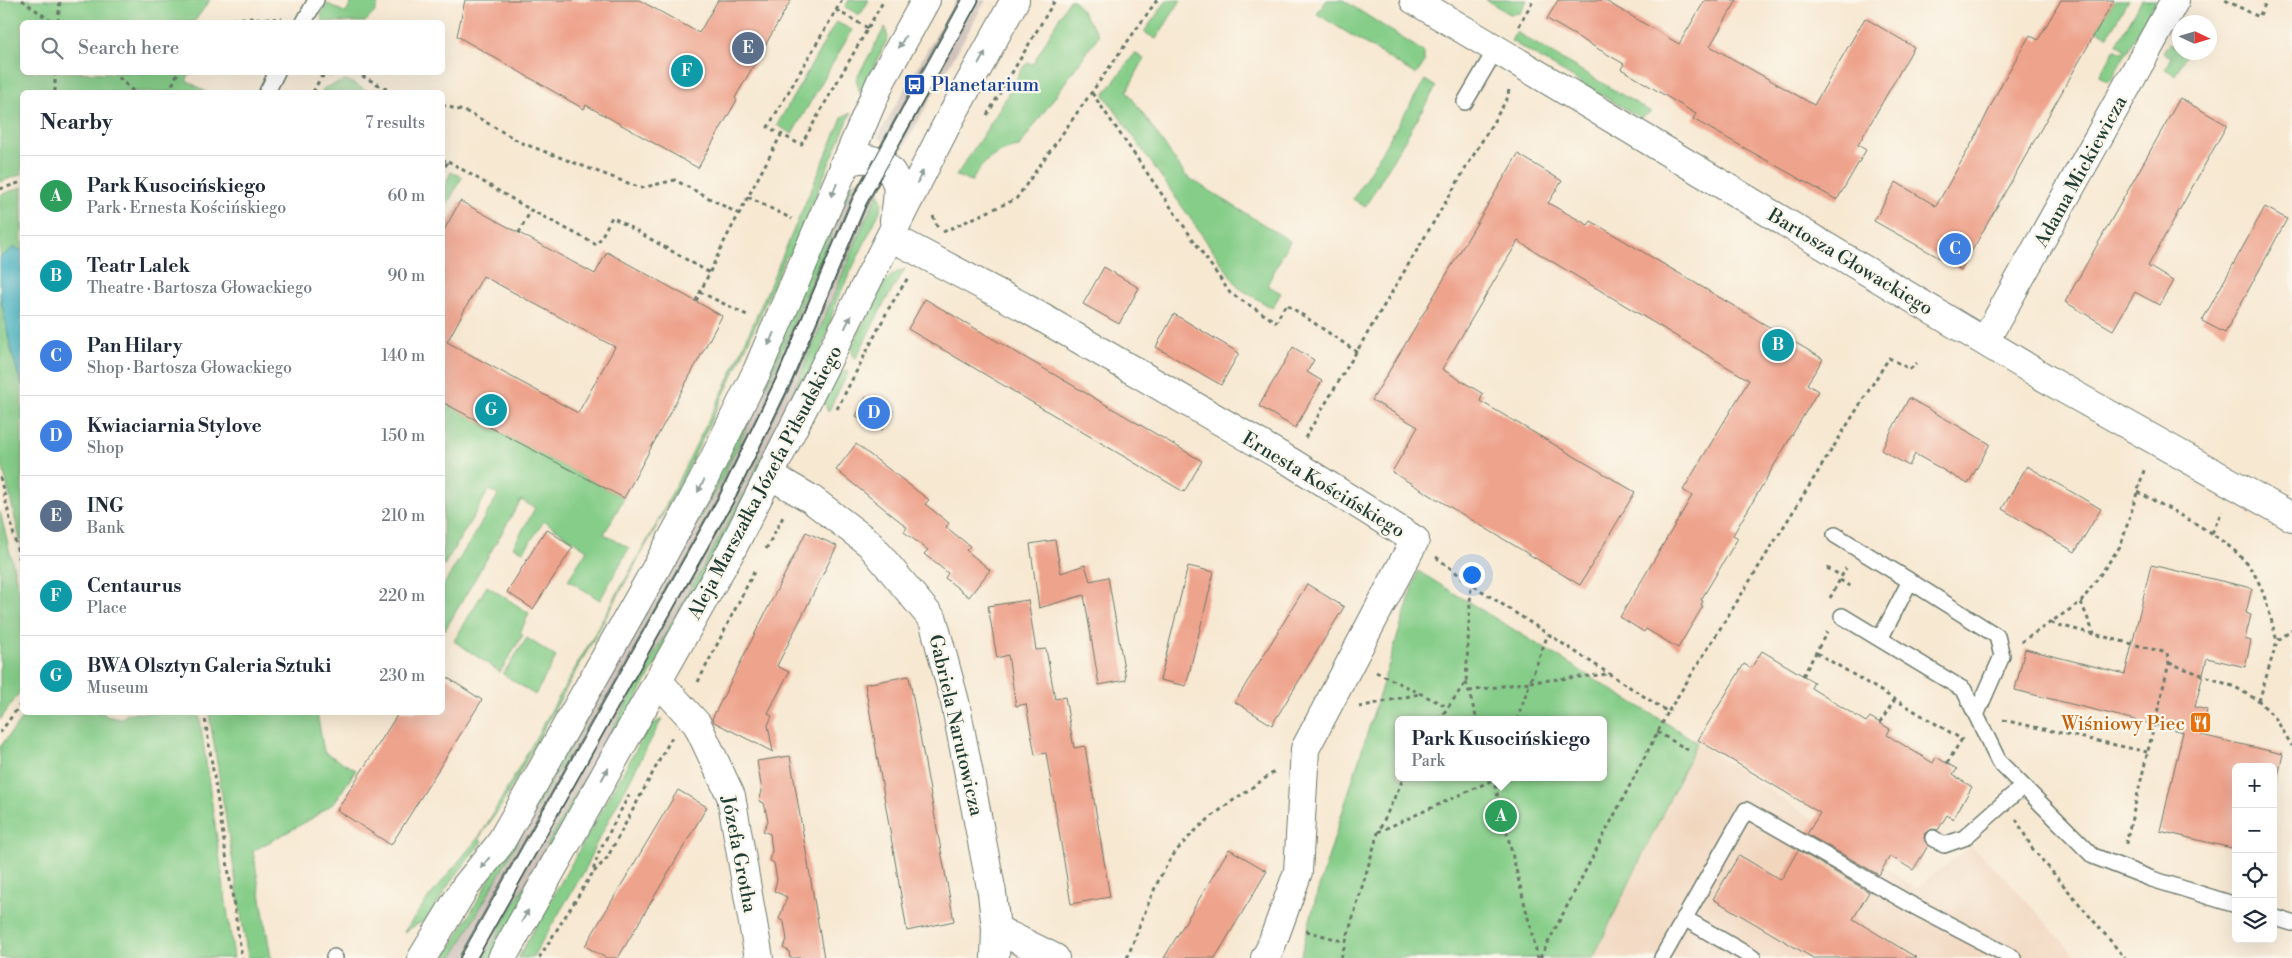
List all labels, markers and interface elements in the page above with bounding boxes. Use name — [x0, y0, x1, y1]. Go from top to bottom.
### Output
north arrow — [2172, 15, 2217, 60]
search box — [20, 20, 445, 75]
pin: E — [732, 29, 764, 67]
icon: search — [38, 34, 66, 62]
one-way arrow — [898, 35, 906, 50]
text: Search here — [78, 36, 179, 60]
one-way arrow — [978, 51, 986, 66]
pin: F — [671, 52, 703, 90]
bus stop icon: Planetarium — [903, 72, 927, 96]
place label: Planetarium — [931, 73, 1039, 97]
street label: Adama Mickiewicza — [2029, 91, 2133, 252]
text: Nearby — [40, 110, 113, 136]
text: 7 results — [365, 113, 425, 133]
one-way arrow — [916, 170, 924, 184]
text: Park Kusocińskiego — [87, 174, 266, 198]
one-way arrow — [829, 182, 837, 197]
text: A — [50, 186, 62, 206]
text: 60 m — [387, 186, 425, 206]
text: Park · Ernesta Kościńskiego — [87, 198, 286, 218]
street label: Bartosza Głowackiego — [1763, 202, 1937, 321]
pin: C — [1939, 230, 1971, 268]
text: Teatr Lalek — [87, 254, 190, 278]
text: B — [50, 266, 62, 286]
text: 90 m — [387, 266, 425, 286]
text: Theatre · Bartosza Głowackiego — [87, 278, 312, 298]
one-way arrow — [844, 315, 852, 330]
pin: B — [1762, 326, 1794, 364]
one-way arrow — [766, 332, 774, 346]
text: Pan Hilary — [87, 334, 182, 358]
street label: Aleja Marszałka Józefa Piłsudskiego — [682, 341, 847, 624]
text: C — [50, 346, 62, 366]
text: 140 m — [381, 346, 425, 366]
text: Shop · Bartosza Głowackiego — [87, 358, 292, 378]
pin: G — [475, 391, 507, 429]
pin: D — [858, 394, 890, 432]
text: Kwiaciarnia Stylove — [87, 414, 262, 438]
text: D — [50, 426, 62, 446]
text: 150 m — [381, 426, 425, 446]
street label: Ernesta Kościńskiego — [1238, 427, 1409, 543]
text: Shop — [87, 438, 124, 458]
one-way arrow — [696, 479, 705, 493]
text: ING — [87, 494, 124, 518]
text: E — [50, 506, 62, 526]
text: 210 m — [381, 506, 425, 526]
text: Bank — [87, 518, 124, 538]
your location — [1459, 562, 1485, 588]
text: Centaurus — [87, 574, 181, 598]
text: F — [50, 586, 62, 606]
text: 220 m — [379, 586, 425, 606]
text: Place — [87, 598, 127, 618]
street label: Gabriela Narutowicza — [923, 632, 989, 819]
text: BWA Olsztyn Galeria Sztuki — [87, 654, 331, 678]
text: G — [50, 666, 62, 686]
text: 230 m — [379, 666, 425, 686]
text: Museum — [87, 678, 149, 698]
restaurant icon: Wiśniowy Piec — [2189, 711, 2213, 735]
place label: Wiśniowy Piec — [2060, 712, 2185, 736]
popup — [1395, 716, 1607, 781]
text: Park Kusocińskiego — [1412, 727, 1590, 751]
text: Park — [1412, 751, 1445, 771]
map controls — [2232, 763, 2277, 943]
button: + — [2232, 763, 2277, 808]
one-way arrow — [601, 767, 609, 781]
street label: Józefa Grotha — [716, 793, 762, 915]
pin: A — [1485, 797, 1517, 835]
button: − — [2232, 808, 2277, 853]
button: locate — [2232, 853, 2277, 898]
one-way arrow — [479, 856, 490, 869]
button: layers — [2232, 898, 2277, 943]
one-way arrow — [521, 909, 530, 922]

